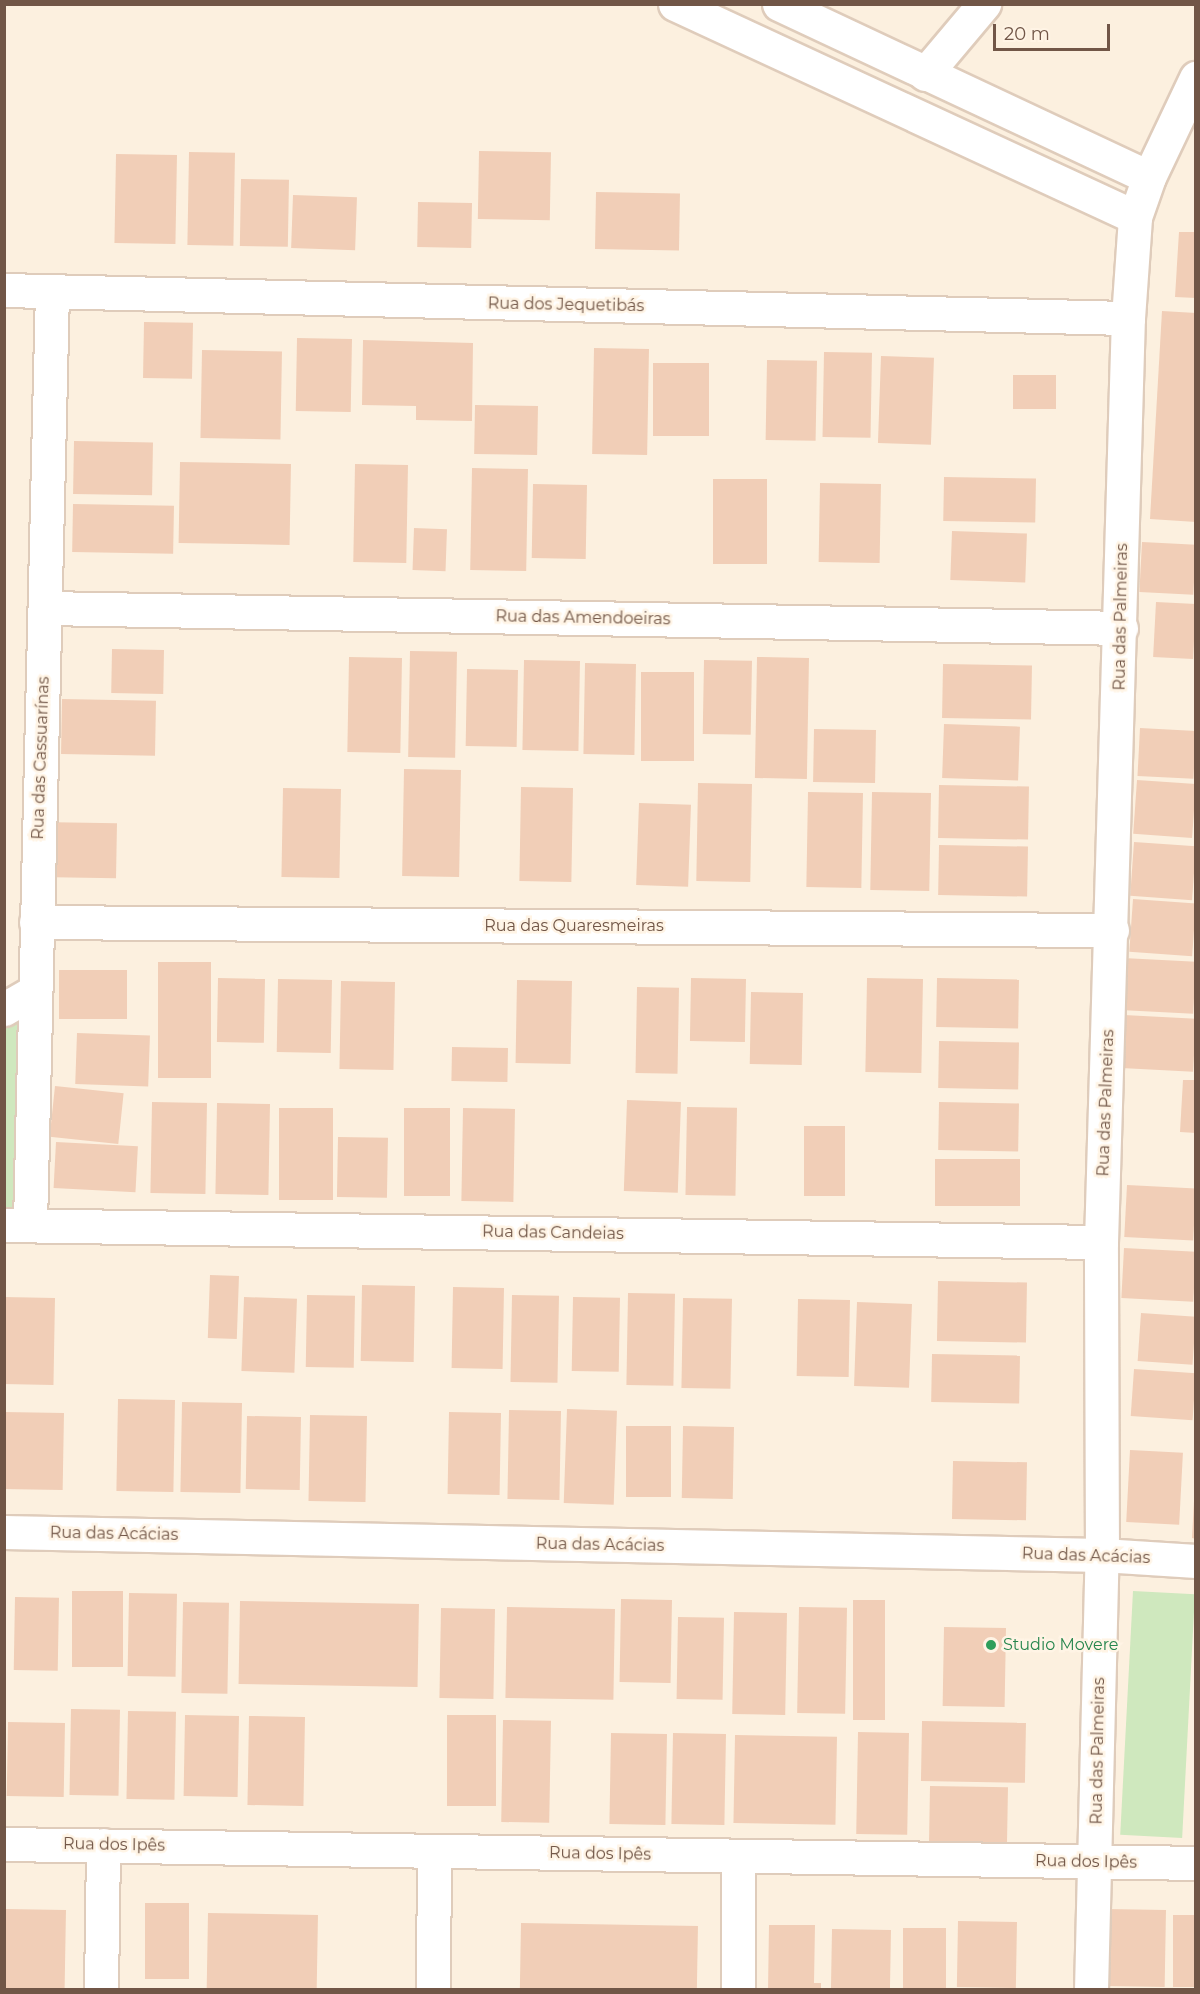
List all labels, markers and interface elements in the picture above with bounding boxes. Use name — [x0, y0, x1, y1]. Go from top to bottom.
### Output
scale bar — [996, 12, 1113, 50]
text: 20 m — [1004, 23, 1050, 45]
street label: Rua dos Jequetibás — [488, 294, 644, 316]
street label: Rua das Palmeiras — [1110, 543, 1132, 691]
street label: Rua das Amendoeiras — [495, 607, 671, 629]
street label: Rua das Cassuarínas — [29, 676, 53, 840]
street label: Rua das Quaresmeiras — [484, 916, 664, 936]
street label: Rua das Palmeiras — [1094, 1029, 1118, 1177]
street label: Rua das Candeias — [482, 1222, 624, 1244]
street label: Rua das Acácias — [50, 1523, 178, 1545]
street label: Rua das Acácias — [536, 1534, 664, 1556]
street label: Rua das Acácias — [1021, 1544, 1151, 1568]
place label: Studio Movere — [1003, 1635, 1119, 1655]
marker: Studio Movere — [984, 1638, 998, 1652]
street label: Rua das Palmeiras — [1087, 1677, 1109, 1825]
street label: Rua dos Ipês — [63, 1835, 165, 1855]
street label: Rua dos Ipês — [549, 1844, 651, 1864]
street label: Rua dos Ipês — [1035, 1852, 1137, 1872]

